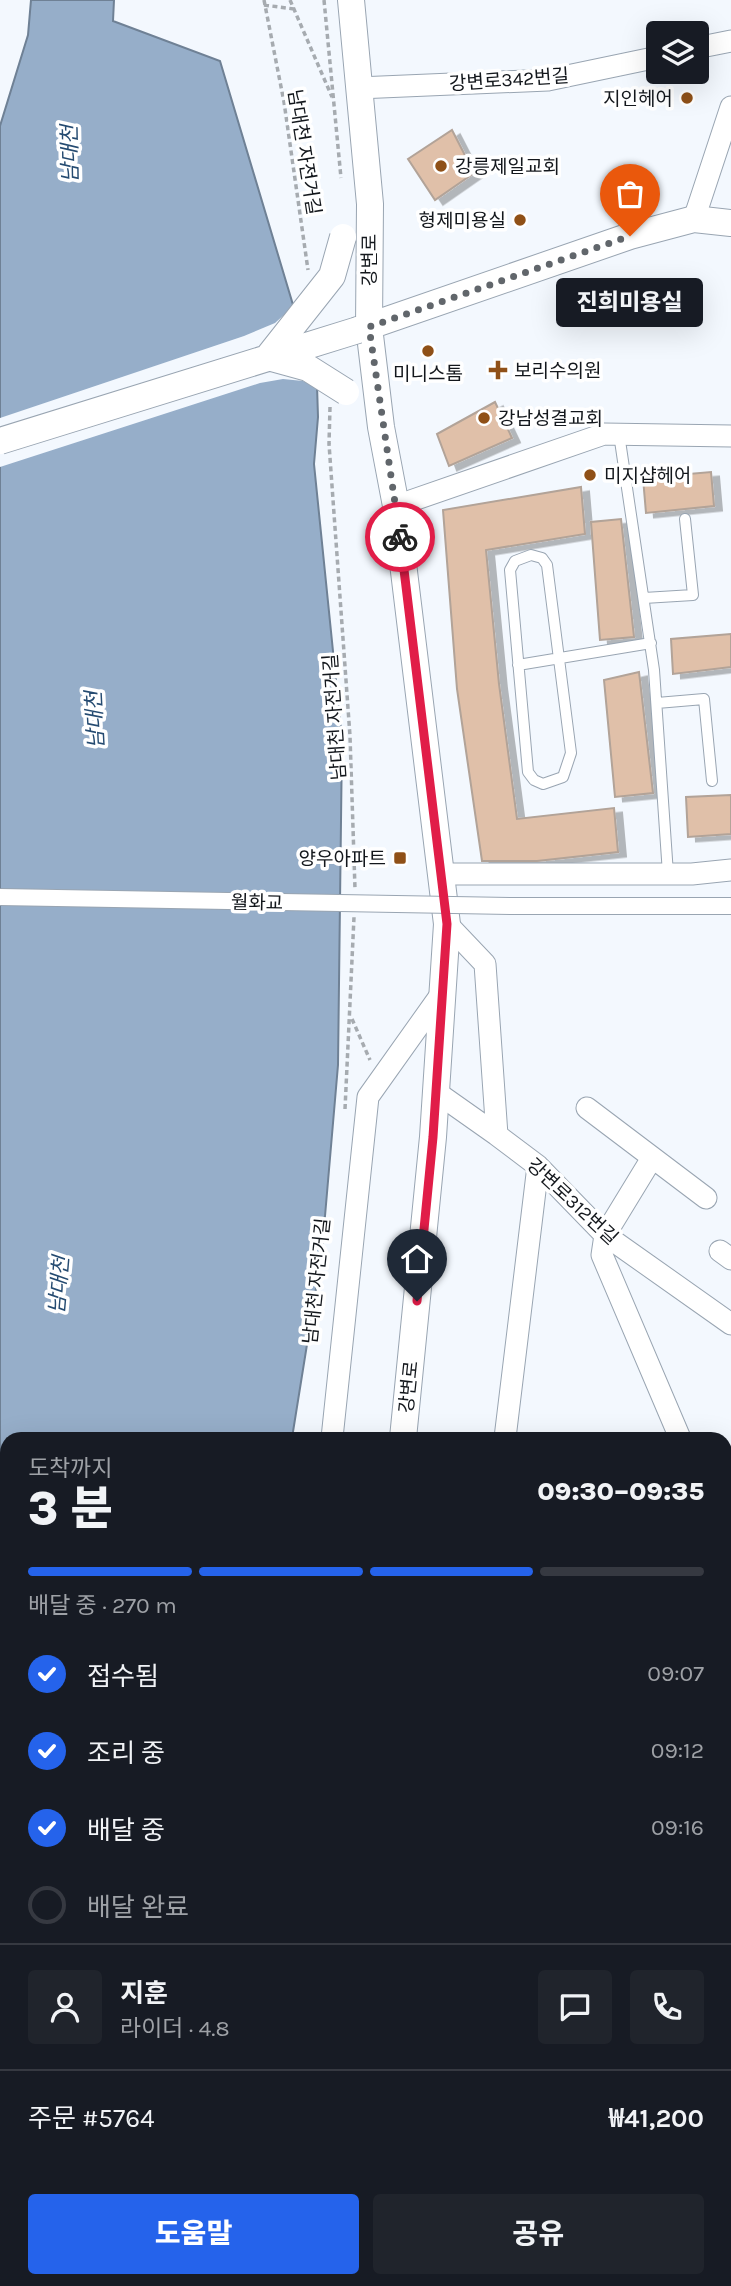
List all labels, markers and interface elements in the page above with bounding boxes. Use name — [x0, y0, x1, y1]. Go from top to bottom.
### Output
map controls — [646, 21, 709, 84]
button: layers — [646, 21, 709, 84]
street label: 강변로342번길 — [448, 65, 570, 95]
street label: 남대천 자전거길 — [283, 88, 325, 217]
place label: 지인헤어 — [603, 88, 673, 110]
marker: 지인헤어 — [679, 90, 695, 106]
water label: 남대천 — [57, 122, 83, 183]
place label: 강릉제일교회 — [455, 156, 560, 178]
marker: 강릉제일교회 — [433, 158, 449, 174]
pin — [600, 164, 660, 236]
icon: bag — [611, 175, 649, 213]
place label: 형제미용실 — [419, 210, 506, 232]
marker: 형제미용실 — [512, 212, 528, 228]
street label: 강변로 — [359, 234, 381, 286]
callout: 진희미용실 — [556, 278, 704, 327]
text: 진희미용실 — [577, 289, 682, 316]
marker: 미니스톰 — [420, 343, 436, 359]
marker: 보리수의원 — [488, 360, 508, 380]
place label: 보리수의원 — [514, 360, 601, 382]
place label: 미니스톰 — [393, 363, 463, 385]
place label: 강남성결교회 — [498, 408, 603, 430]
marker: 강남성결교회 — [476, 410, 492, 426]
place label: 미지샵헤어 — [604, 465, 691, 487]
marker: 미지샵헤어 — [582, 467, 598, 483]
courier — [365, 502, 435, 572]
icon: bike — [381, 518, 419, 556]
street label: 남대천 자전거길 — [320, 653, 350, 781]
water label: 남대천 — [81, 688, 109, 750]
place label: 양우아파트 — [299, 848, 386, 870]
marker: 양우아파트 — [392, 850, 408, 866]
street label: 월화교 — [231, 892, 283, 914]
street label: 강변로312번길 — [522, 1154, 622, 1249]
street label: 남대천 자전거길 — [299, 1217, 335, 1345]
pin — [387, 1229, 447, 1301]
icon: home — [398, 1240, 436, 1278]
water label: 남대천 — [45, 1252, 74, 1315]
street label: 강변로 — [395, 1360, 423, 1414]
text: 도착까지 — [28, 1455, 113, 1482]
text: 09:30–09:35 — [537, 1476, 704, 1507]
text: 3 분 — [28, 1482, 113, 1536]
text: 배달 중 · 270 m — [28, 1592, 177, 1619]
icon: check — [28, 1655, 66, 1693]
text: 09:07 — [647, 1660, 704, 1687]
text: 접수됨 — [87, 1661, 159, 1692]
icon: check — [28, 1732, 66, 1770]
text: 09:12 — [651, 1737, 704, 1764]
text: 조리 중 — [87, 1738, 165, 1769]
icon: check — [28, 1809, 66, 1847]
text: 09:16 — [651, 1814, 704, 1841]
text: 배달 중 — [87, 1815, 165, 1846]
text: 배달 완료 — [87, 1892, 189, 1923]
button: person — [28, 1970, 102, 2044]
button: chat — [538, 1970, 612, 2044]
button: phone — [630, 1970, 704, 2044]
text: 지훈 — [120, 1978, 168, 2009]
text: 라이더 · 4.8 — [120, 2015, 230, 2042]
text: 주문 #5764 — [28, 2103, 155, 2134]
text: ₩41,200 — [609, 2103, 704, 2134]
button: 도움말 — [28, 2194, 359, 2274]
button: 공유 — [373, 2194, 704, 2274]

